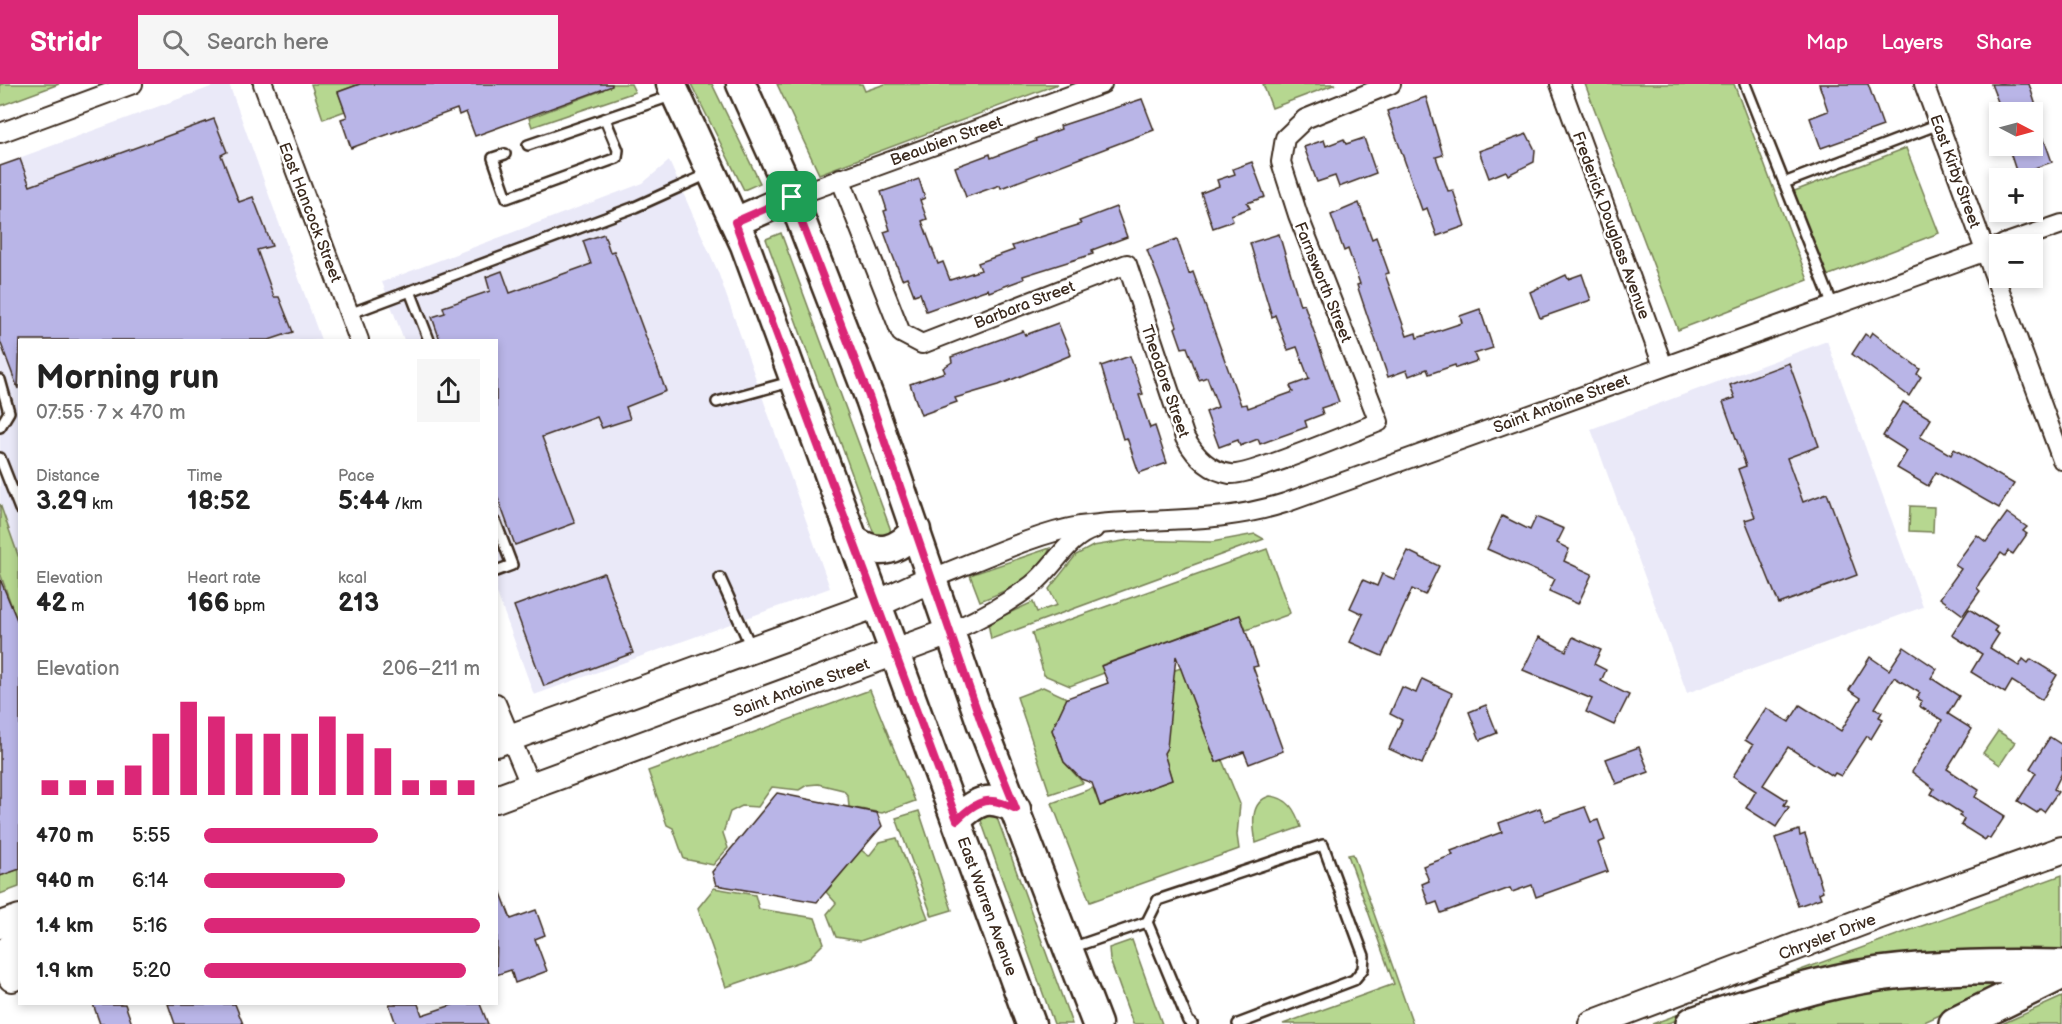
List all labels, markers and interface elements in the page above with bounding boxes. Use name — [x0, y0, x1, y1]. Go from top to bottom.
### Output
search box — [138, 15, 558, 69]
text: Stridr — [30, 26, 102, 59]
icon: search — [159, 26, 192, 59]
text: Search here — [207, 29, 329, 56]
text: Map — [1806, 30, 1848, 55]
text: Layers — [1881, 30, 1943, 55]
text: Share — [1976, 30, 2032, 55]
north arrow — [1989, 102, 2043, 156]
map controls — [1989, 102, 2043, 288]
street label: Beaubien Street — [888, 112, 1005, 170]
street label: East Kirby Street — [1925, 112, 1984, 231]
street label: Frederick Douglass Avenue — [1568, 129, 1654, 322]
street label: East Hancock Street — [274, 140, 345, 285]
button: + — [1989, 168, 2043, 222]
pin — [766, 171, 817, 222]
icon: arrive — [775, 180, 808, 213]
street label: Farnsworth Street — [1290, 220, 1355, 346]
button: − — [1989, 234, 2043, 288]
street label: Barbara Street — [972, 277, 1078, 333]
street label: Theodore Street — [1136, 323, 1193, 440]
text: Morning run — [36, 358, 219, 398]
button: share — [417, 359, 480, 422]
street label: Saint Antoine Street — [1491, 371, 1632, 438]
text: 07:55 · 7 × 470 m — [36, 401, 185, 425]
text: Distance — [36, 467, 100, 486]
text: Time — [187, 467, 222, 486]
text: Pace — [338, 467, 374, 486]
text: 3.29 — [36, 486, 88, 517]
text: 18:52 — [187, 486, 250, 517]
text: 5:44 — [338, 486, 390, 517]
text: km — [88, 495, 113, 514]
text: /km — [390, 495, 423, 514]
text: Elevation — [36, 569, 103, 588]
text: Heart rate — [187, 569, 261, 588]
text: kcal — [338, 569, 367, 588]
text: 42 — [36, 588, 67, 619]
text: 166 — [187, 588, 229, 619]
text: 213 — [338, 588, 379, 619]
text: m — [67, 597, 84, 616]
text: bpm — [229, 597, 265, 616]
street label: Saint Antoine Street — [731, 655, 872, 722]
text: Elevation — [36, 657, 119, 681]
text: 206–211 m — [382, 657, 480, 681]
text: 470 m — [36, 824, 94, 848]
text: 5:55 — [132, 824, 170, 848]
street label: East Warren Avenue — [953, 834, 1021, 979]
text: 940 m — [36, 869, 94, 893]
text: 6:14 — [132, 869, 168, 893]
street label: Chrysler Drive — [1776, 910, 1879, 965]
text: 1.4 km — [36, 914, 94, 938]
text: 5:16 — [132, 914, 167, 938]
text: 1.9 km — [36, 959, 93, 983]
text: 5:20 — [132, 959, 171, 983]

